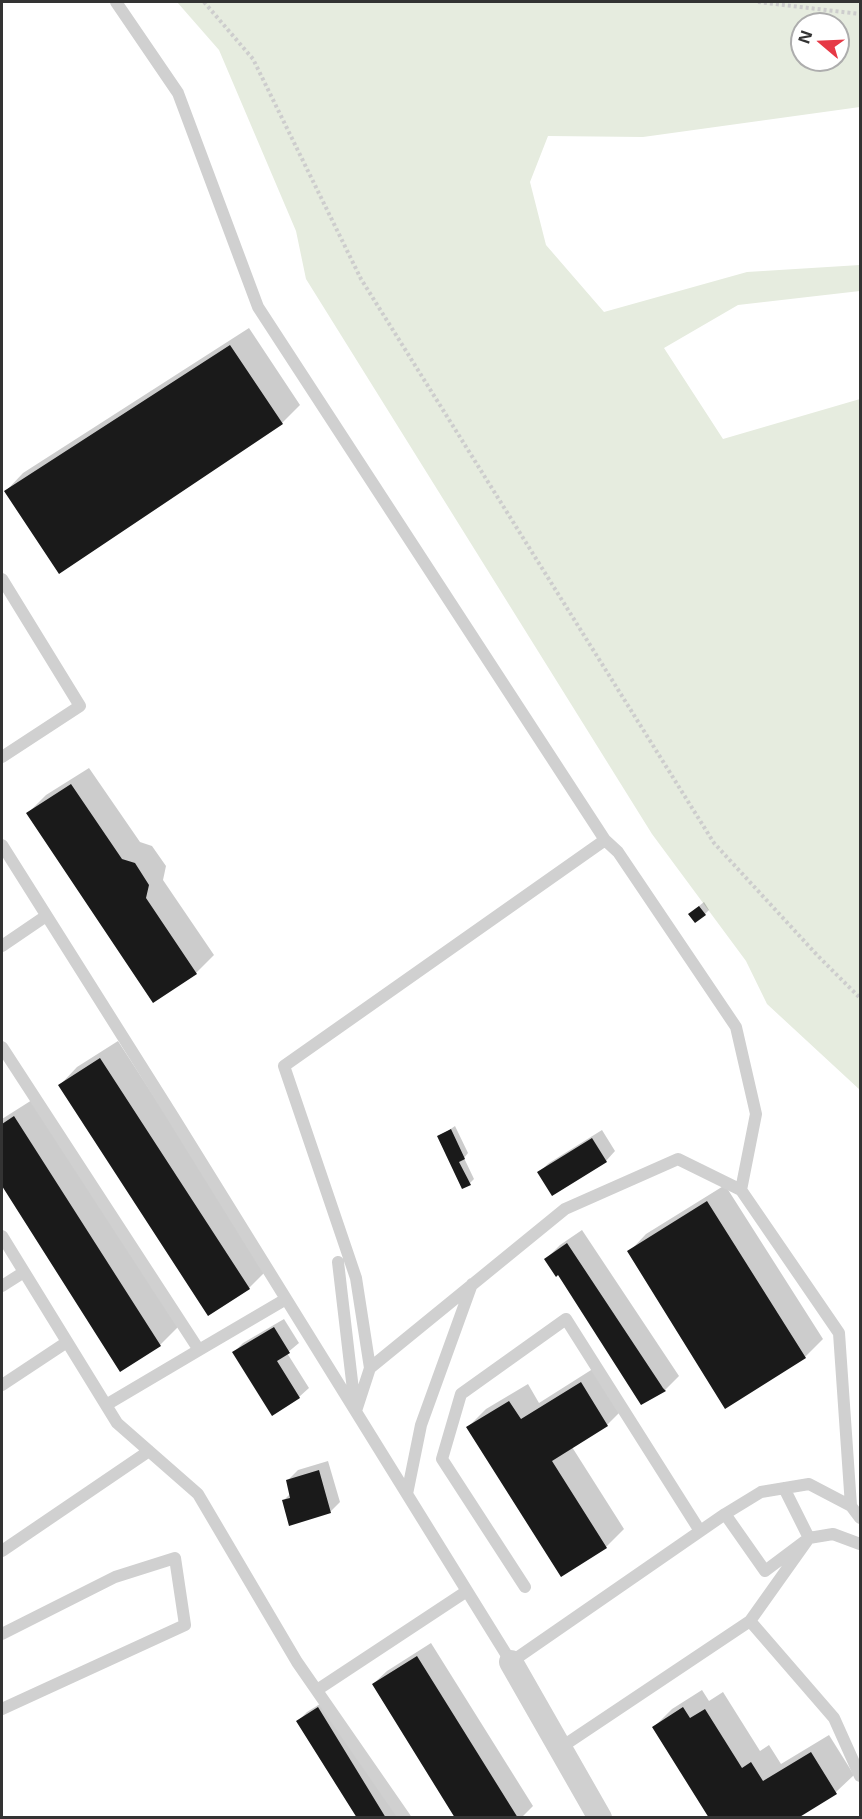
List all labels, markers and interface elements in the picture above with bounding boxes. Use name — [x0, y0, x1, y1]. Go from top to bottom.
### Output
north arrow — [790, 12, 850, 72]
text: N — [792, 27, 817, 47]

